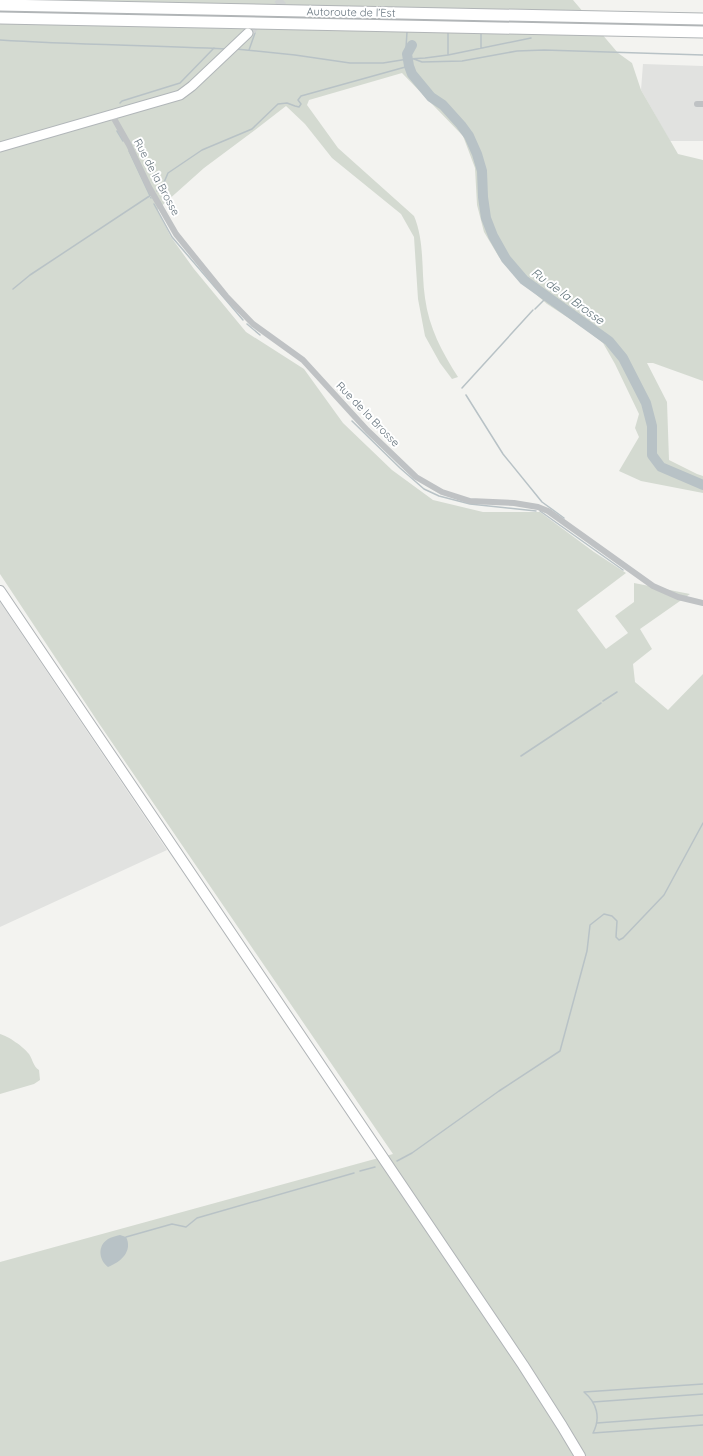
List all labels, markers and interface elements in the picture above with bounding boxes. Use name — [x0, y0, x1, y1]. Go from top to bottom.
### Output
street label: Autoroute de l’Est — [306, 4, 396, 20]
street label: Rue de la Brosse — [131, 136, 183, 218]
water label: Ru de la Brosse — [529, 265, 608, 328]
street label: Rue de la Brosse — [333, 379, 403, 449]

